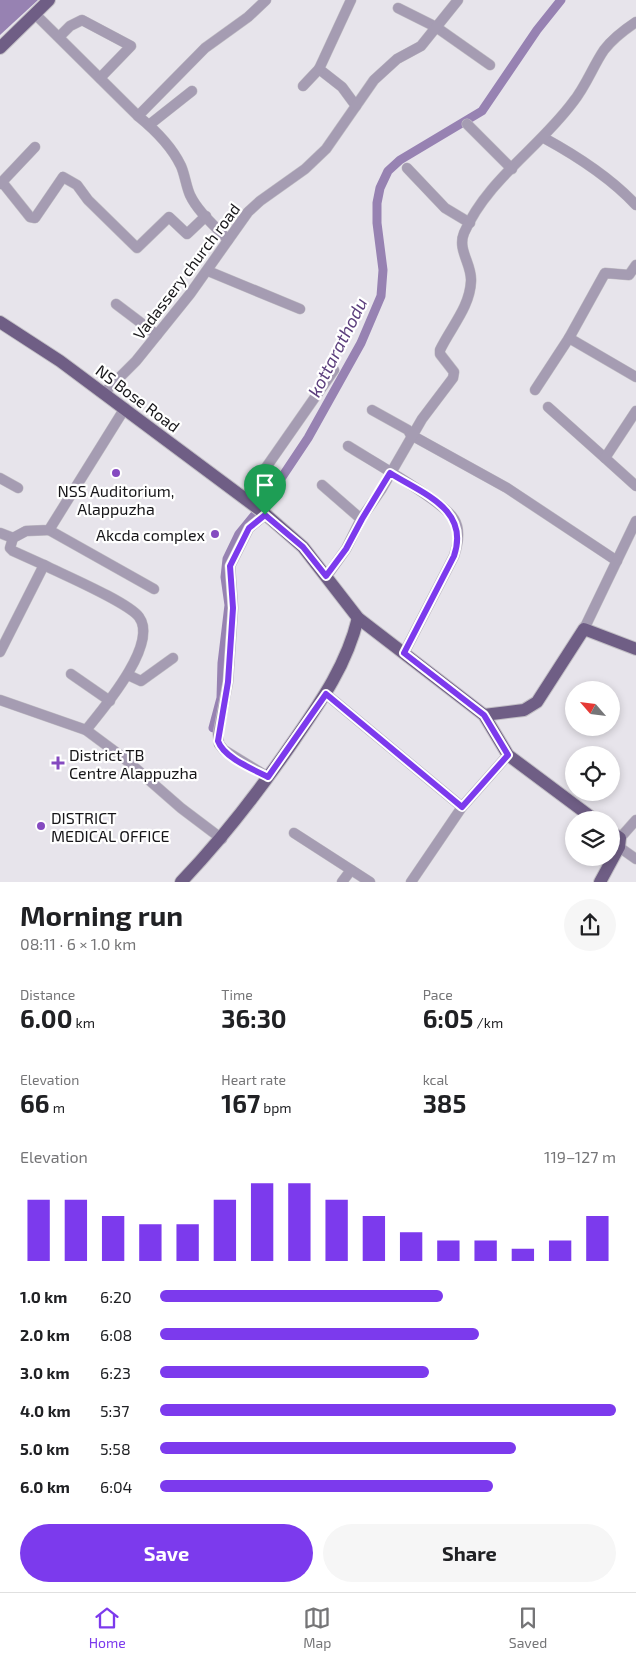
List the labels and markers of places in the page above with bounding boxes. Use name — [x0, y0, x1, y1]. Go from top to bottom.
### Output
pin — [244, 464, 286, 515]
marker: NSS Auditorium, Alappuzha — [110, 467, 122, 479]
place label: NSS Auditorium, Alappuzha — [58, 481, 174, 518]
place label: Akcda complex — [96, 525, 206, 544]
marker: Akcda complex — [209, 528, 221, 540]
place label: District TB Centre Alappuzha — [69, 745, 198, 782]
marker: District TB Centre Alappuzha — [51, 756, 65, 770]
place label: DISTRICT MEDICAL OFFICE — [51, 808, 170, 845]
marker: DISTRICT MEDICAL OFFICE — [35, 820, 47, 832]

